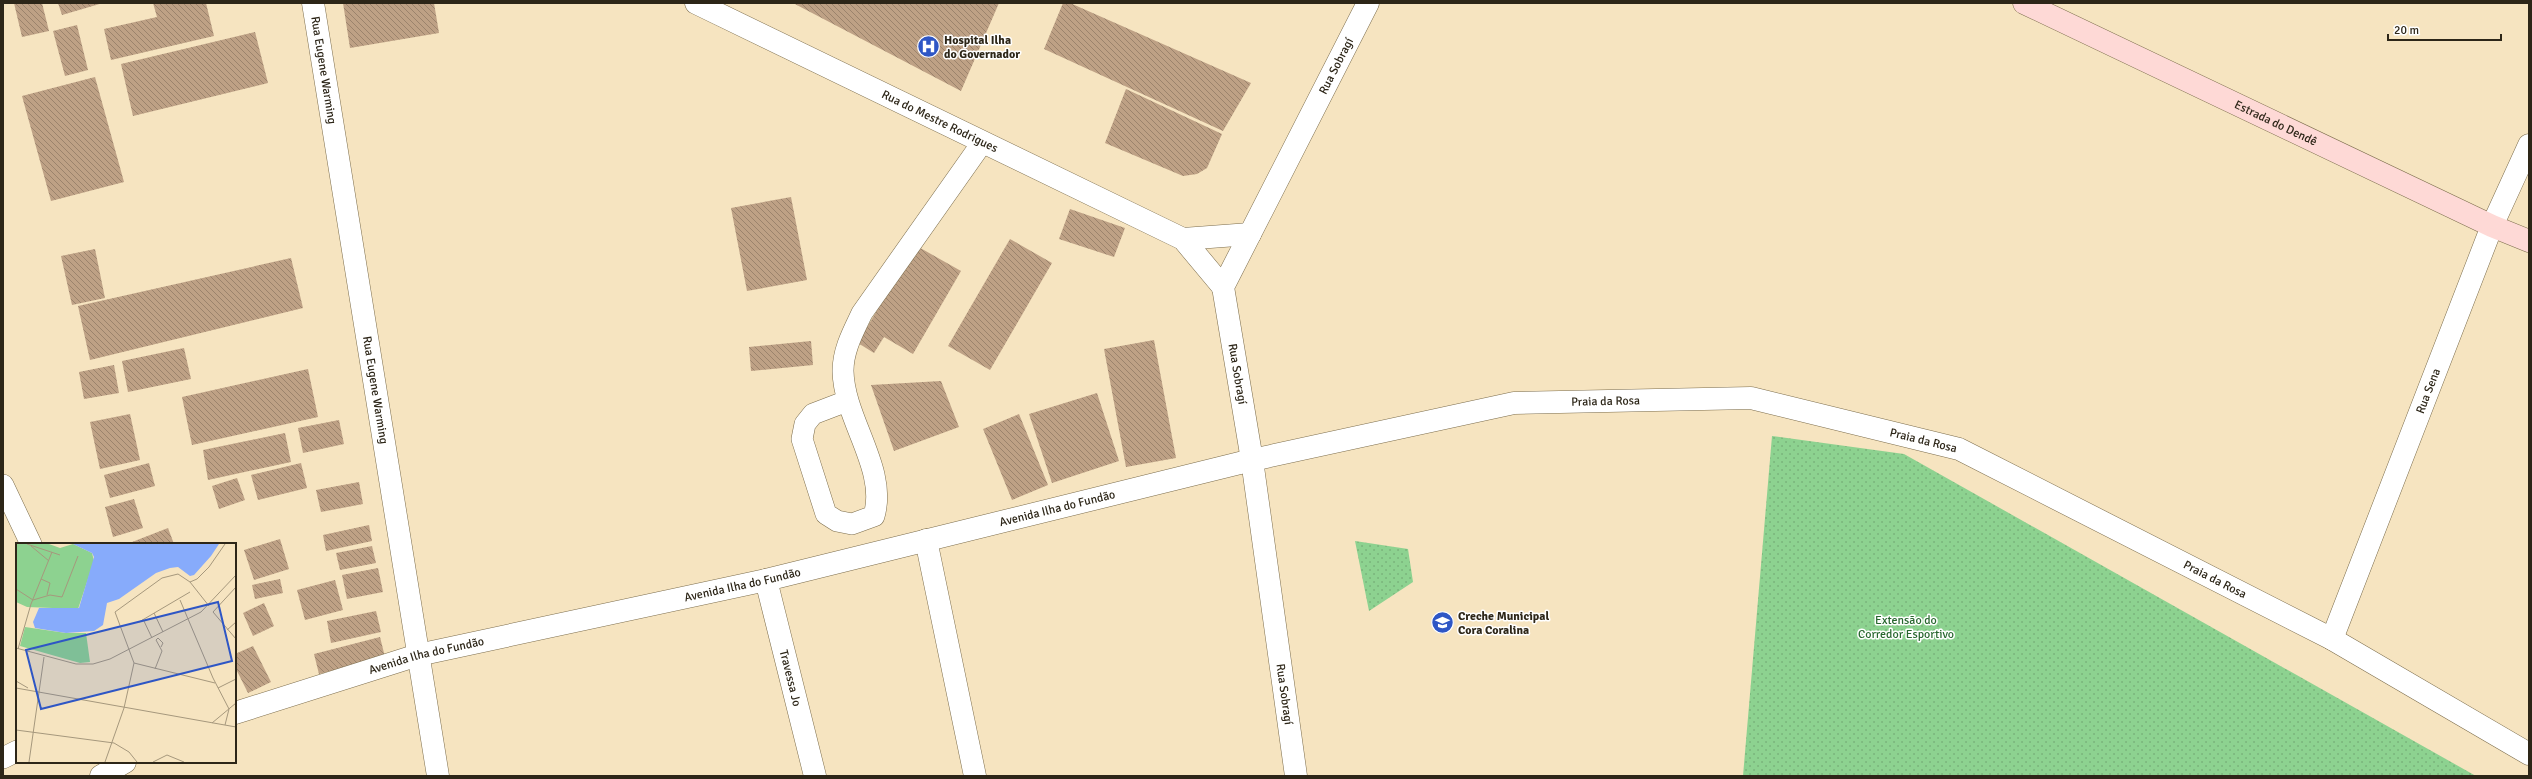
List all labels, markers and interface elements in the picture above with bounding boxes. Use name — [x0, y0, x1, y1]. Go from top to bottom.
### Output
street label: Rua Eugene Warming — [307, 15, 339, 125]
scale bar — [2388, 16, 2501, 42]
text: 20 m — [2394, 23, 2419, 38]
place label: Hospital Ilha do Governador — [944, 33, 1020, 62]
hospital icon: Hospital Ilha do Governador — [915, 34, 941, 60]
street label: Rua Sobragí — [1316, 35, 1357, 97]
street label: Rua do Mestre Rodrigues — [879, 87, 1000, 156]
street label: Estrada do Dendê — [2232, 97, 2319, 150]
street label: Rua Eugene Warming — [359, 335, 391, 445]
street label: Rua Sobragí — [1225, 342, 1250, 406]
street label: Rua Sena — [2413, 366, 2444, 416]
street label: Praia da Rosa — [1571, 393, 1640, 410]
street label: Praia da Rosa — [1888, 425, 1959, 456]
street label: Avenida Ilha do Fundão — [998, 487, 1117, 530]
inset map — [16, 543, 236, 763]
street label: Praia da Rosa — [2181, 558, 2249, 602]
street label: Avenida Ilha do Fundão — [683, 565, 802, 605]
place label: Creche Municipal Cora Coralina — [1458, 609, 1549, 638]
school or university icon: Creche Municipal Cora Coralina — [1429, 610, 1455, 636]
park label: Extensão do Corredor Esportivo — [1858, 613, 1954, 642]
street label: Avenida Ilha do Fundão — [367, 634, 486, 678]
street label: Travessa Jo — [776, 648, 804, 708]
street label: Rua Sobragí — [1272, 663, 1296, 726]

